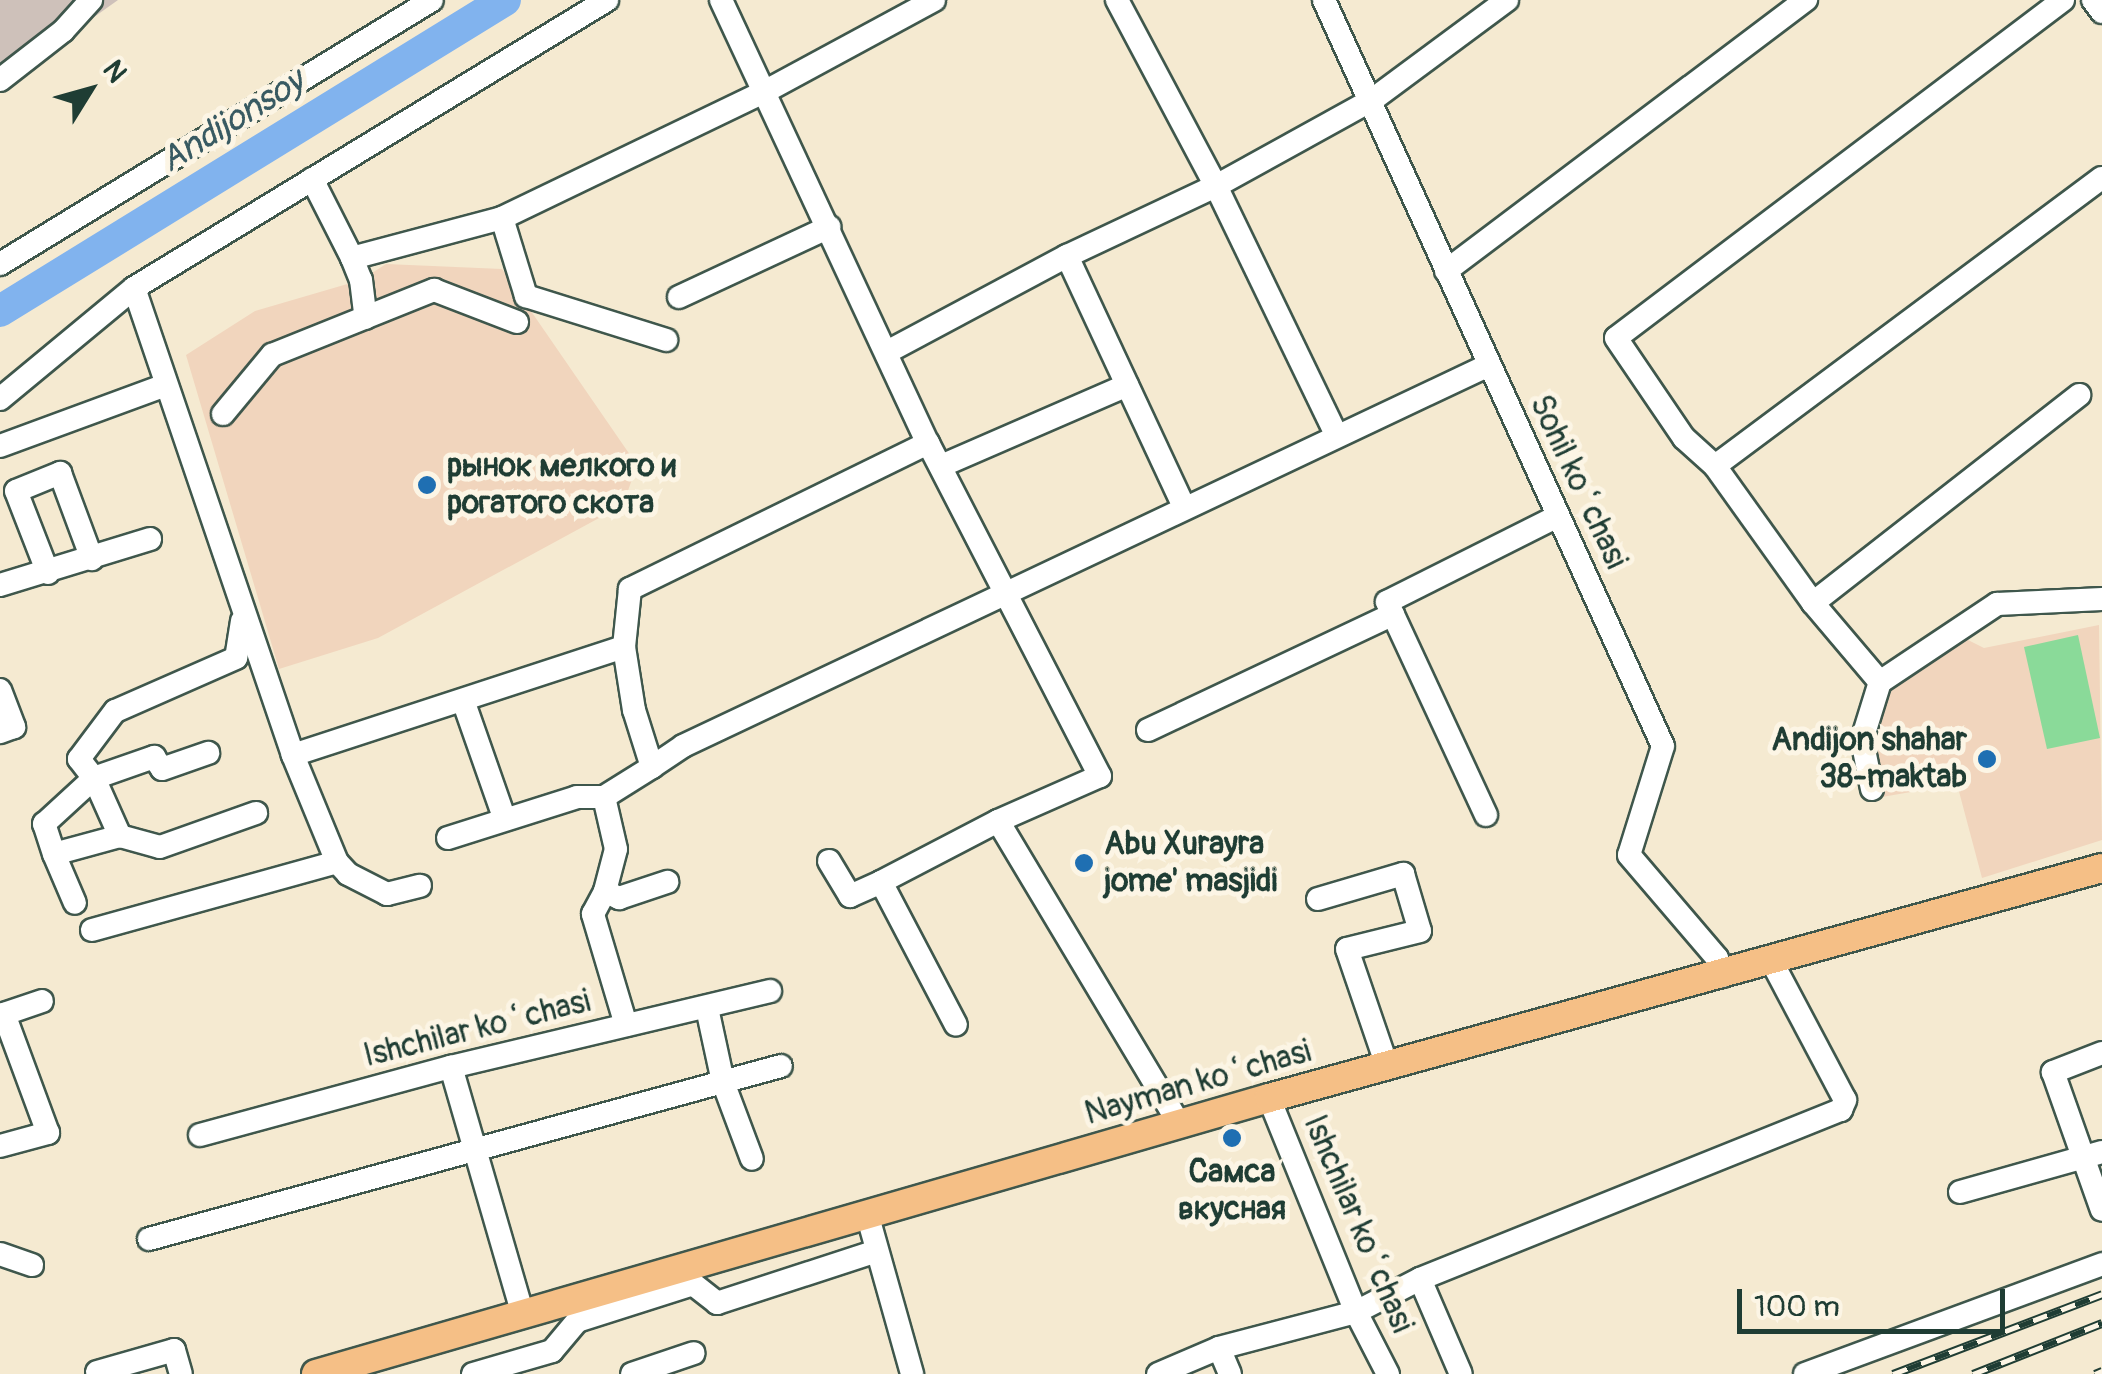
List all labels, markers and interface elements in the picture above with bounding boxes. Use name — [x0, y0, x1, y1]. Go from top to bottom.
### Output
north arrow — [40, 40, 140, 140]
text: N — [95, 54, 134, 90]
water label: Andijonsoy — [152, 60, 312, 182]
street label: Sohil koʻchasi — [1521, 389, 1635, 575]
place label: рынок мелкого и рогатого скота — [447, 448, 676, 523]
marker: рынок мелкого и рогатого скота — [416, 474, 438, 496]
place label: Andijon shahar 38-maktab — [1771, 722, 1967, 797]
marker: Andijon shahar 38-maktab — [1976, 748, 1998, 770]
place label: Abu Xurayra jome' masjidi — [1104, 826, 1277, 901]
marker: Abu Xurayra jome' masjidi — [1073, 852, 1095, 874]
street label: Ishchilar koʻchasi — [360, 982, 594, 1076]
street label: Nayman koʻchasi — [1081, 1032, 1315, 1134]
street label: Ishchilar koʻchasi — [1295, 1110, 1421, 1338]
marker: Самса вкусная — [1221, 1127, 1243, 1149]
place label: Самса вкусная — [1178, 1154, 1286, 1229]
scale bar — [1742, 1269, 2010, 1331]
text: 100 m — [1754, 1288, 1840, 1325]

